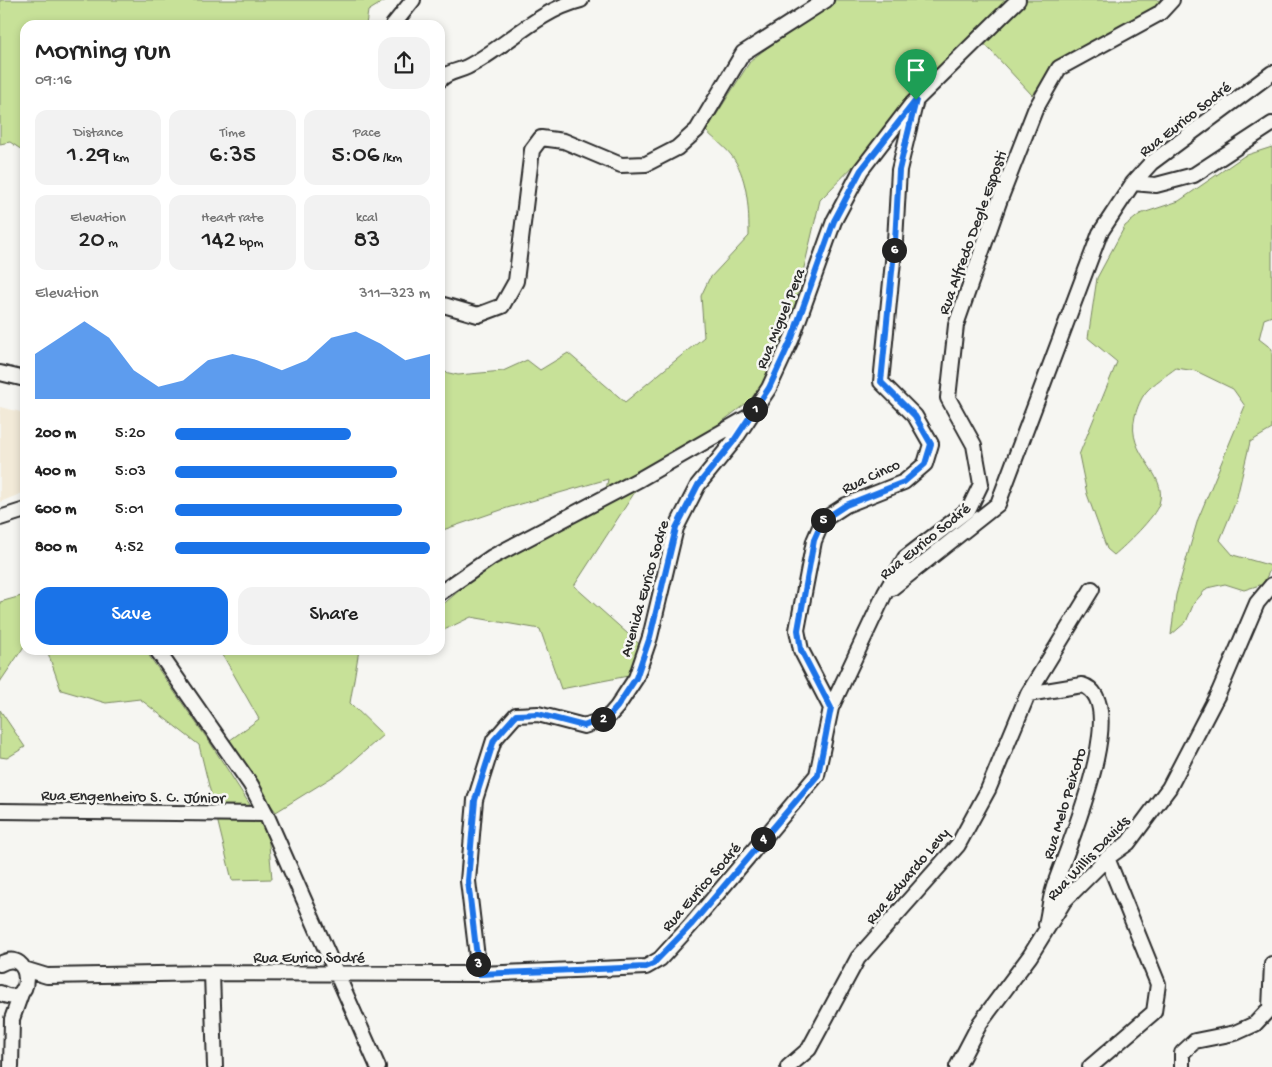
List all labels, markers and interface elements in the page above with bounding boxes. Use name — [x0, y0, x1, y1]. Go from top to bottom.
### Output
text: Morning run — [35, 36, 170, 69]
button: share — [378, 37, 430, 89]
pin — [895, 49, 937, 100]
icon: arrive — [902, 56, 930, 84]
text: 09:16 — [35, 72, 72, 91]
street label: Rua Eurico Sodré — [1136, 78, 1237, 163]
text: Distance — [73, 125, 123, 142]
text: Time — [220, 125, 245, 142]
text: Pace — [353, 125, 381, 142]
text: 1.29 — [67, 142, 110, 171]
text: 6:35 — [209, 142, 256, 171]
text: 5:06 — [331, 142, 379, 171]
street label: Rua Alfredo Degle Esposti — [936, 149, 1013, 318]
text: km — [110, 150, 129, 167]
text: /km — [379, 150, 402, 167]
text: Elevation — [70, 210, 126, 227]
text: Heart rate — [201, 210, 264, 227]
text: kcal — [356, 210, 378, 227]
text: 20 — [78, 227, 105, 256]
text: 142 — [202, 227, 236, 256]
text: 83 — [353, 227, 380, 256]
text: m — [105, 235, 118, 252]
text: bpm — [236, 235, 263, 252]
pin: 6 — [882, 238, 906, 262]
text: 6 — [891, 242, 898, 259]
street label: Rua Miguel Pera — [753, 265, 812, 372]
text: Elevation — [35, 285, 99, 304]
text: 311–323 m — [359, 285, 430, 304]
pin: 1 — [742, 396, 768, 422]
text: 1 — [753, 401, 758, 418]
text: 200 m — [35, 425, 76, 444]
text: 5:20 — [115, 425, 145, 444]
street label: Rua Cinco — [839, 456, 904, 500]
text: 400 m — [35, 463, 76, 482]
text: 5:03 — [115, 463, 146, 482]
street label: Rua Eurico Sodré — [877, 500, 976, 585]
text: 600 m — [35, 501, 76, 520]
text: 5:01 — [115, 501, 144, 520]
pin: 5 — [810, 508, 836, 532]
text: 5 — [820, 512, 827, 529]
street label: Avenida Eurico Sodre — [618, 518, 675, 659]
text: 800 m — [35, 539, 77, 558]
text: 4:52 — [115, 539, 144, 558]
button: Save — [35, 587, 228, 645]
button: Share — [238, 587, 430, 645]
pin: 2 — [590, 706, 616, 732]
text: 2 — [600, 711, 607, 728]
street label: Rua Melo Peixoto — [1040, 746, 1092, 862]
street label: Rua Engenheiro S. C. Júnior — [41, 787, 226, 810]
street label: Rua Willis Davids — [1044, 812, 1136, 906]
street label: Rua Eduardo Levy — [863, 825, 955, 930]
pin: 4 — [750, 826, 776, 852]
text: 4 — [760, 831, 767, 848]
street label: Rua Eurico Sodré — [659, 839, 747, 937]
street label: Rua Eurico Sodré — [253, 950, 366, 969]
pin: 3 — [466, 952, 490, 976]
text: 3 — [475, 956, 482, 973]

